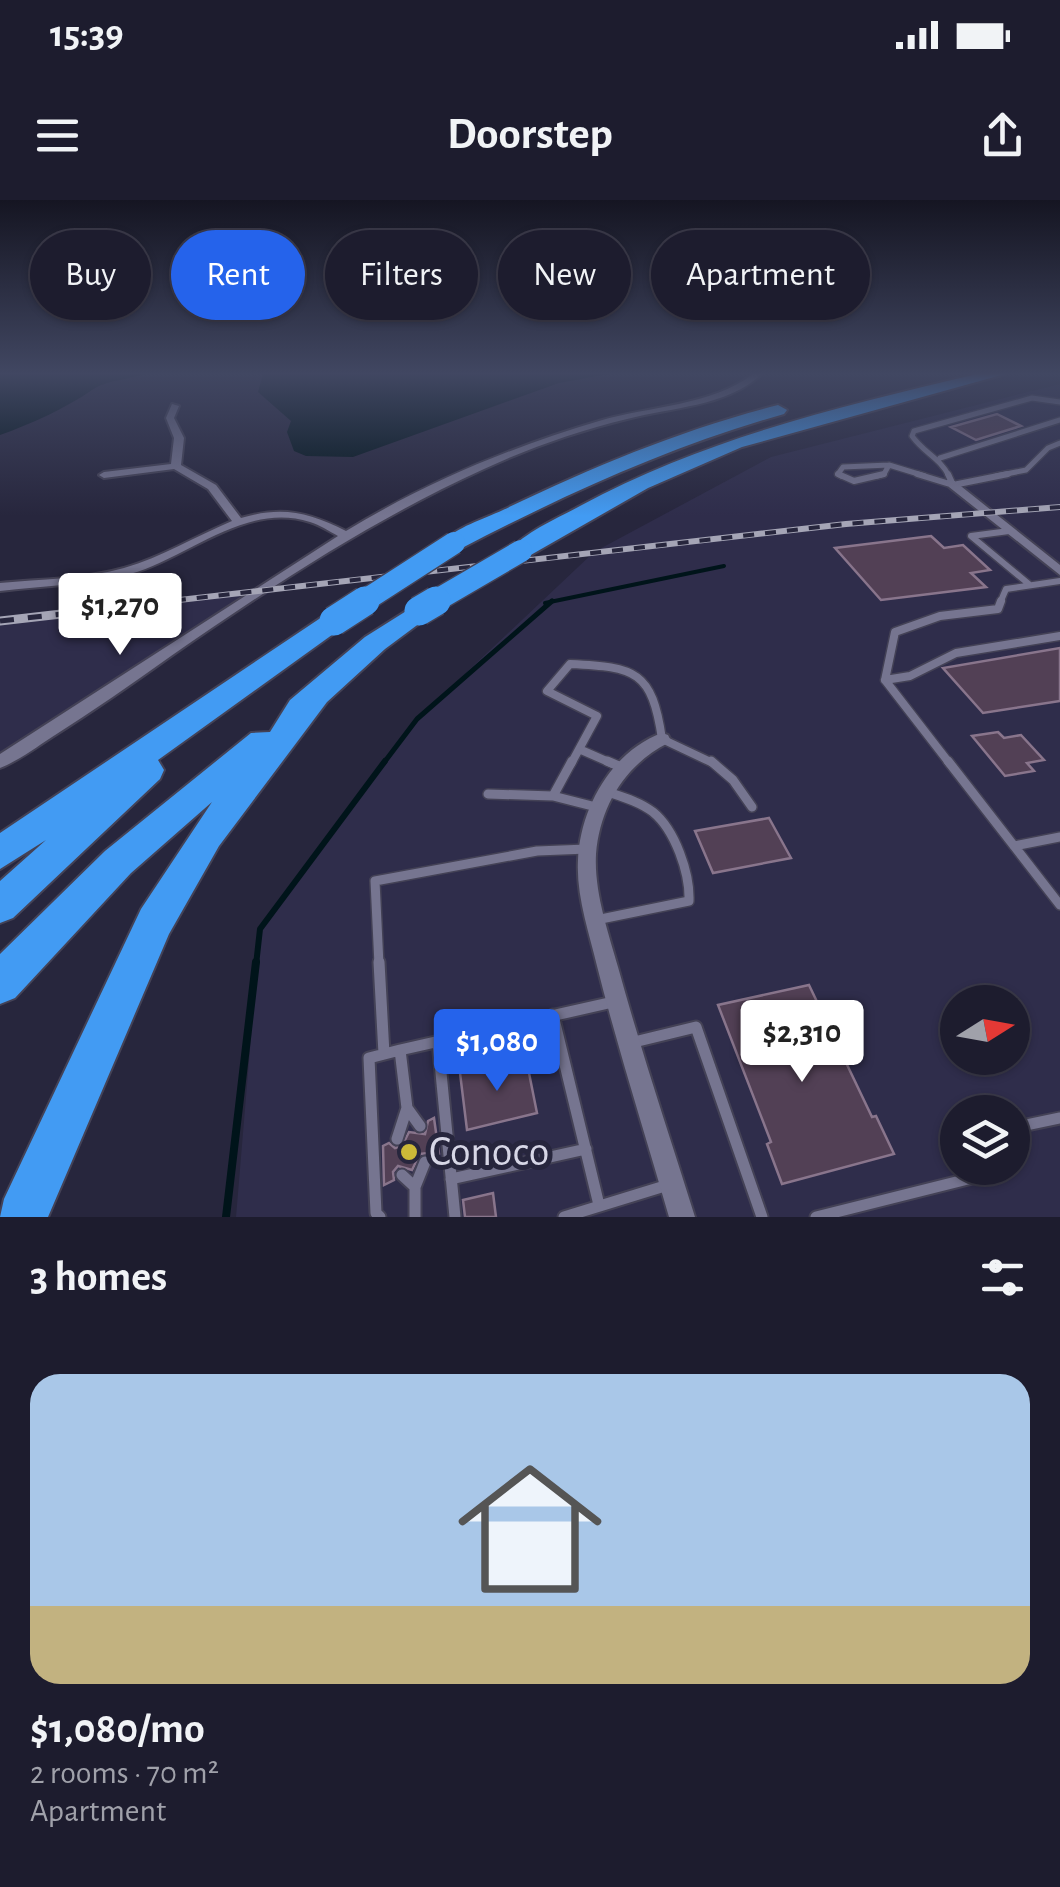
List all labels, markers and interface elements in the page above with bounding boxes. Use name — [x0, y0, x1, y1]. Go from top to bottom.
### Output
text: 15:39 — [50, 16, 124, 54]
icon: menu — [30, 108, 85, 163]
icon: share — [975, 108, 1030, 163]
text: Doorstep — [447, 112, 613, 157]
chip: Buy — [30, 230, 151, 320]
chip: Rent — [171, 230, 305, 320]
chip: Filters — [325, 230, 478, 320]
chip: New — [498, 230, 631, 320]
chip: Apartment — [651, 230, 870, 320]
pin: $1,270 — [39, 573, 201, 658]
text: $1,270 — [81, 589, 159, 621]
north arrow — [940, 985, 1030, 1075]
map controls — [940, 985, 1030, 1185]
pin: $2,310 — [721, 1000, 883, 1085]
pin: $1,080 — [416, 1009, 578, 1094]
text: $2,310 — [763, 1016, 841, 1048]
text: $1,080 — [456, 1025, 538, 1057]
button: layers — [940, 1095, 1030, 1185]
place label: Conoco — [429, 1131, 549, 1173]
marker: Conoco — [398, 1141, 420, 1163]
icon: filters — [975, 1250, 1030, 1305]
text: 3 homes — [30, 1256, 167, 1298]
icon: home — [440, 1439, 620, 1619]
text: $1,080/mo — [30, 1708, 205, 1750]
text: 2 rooms · 70 m² — [30, 1757, 219, 1789]
text: Apartment — [30, 1795, 166, 1827]

